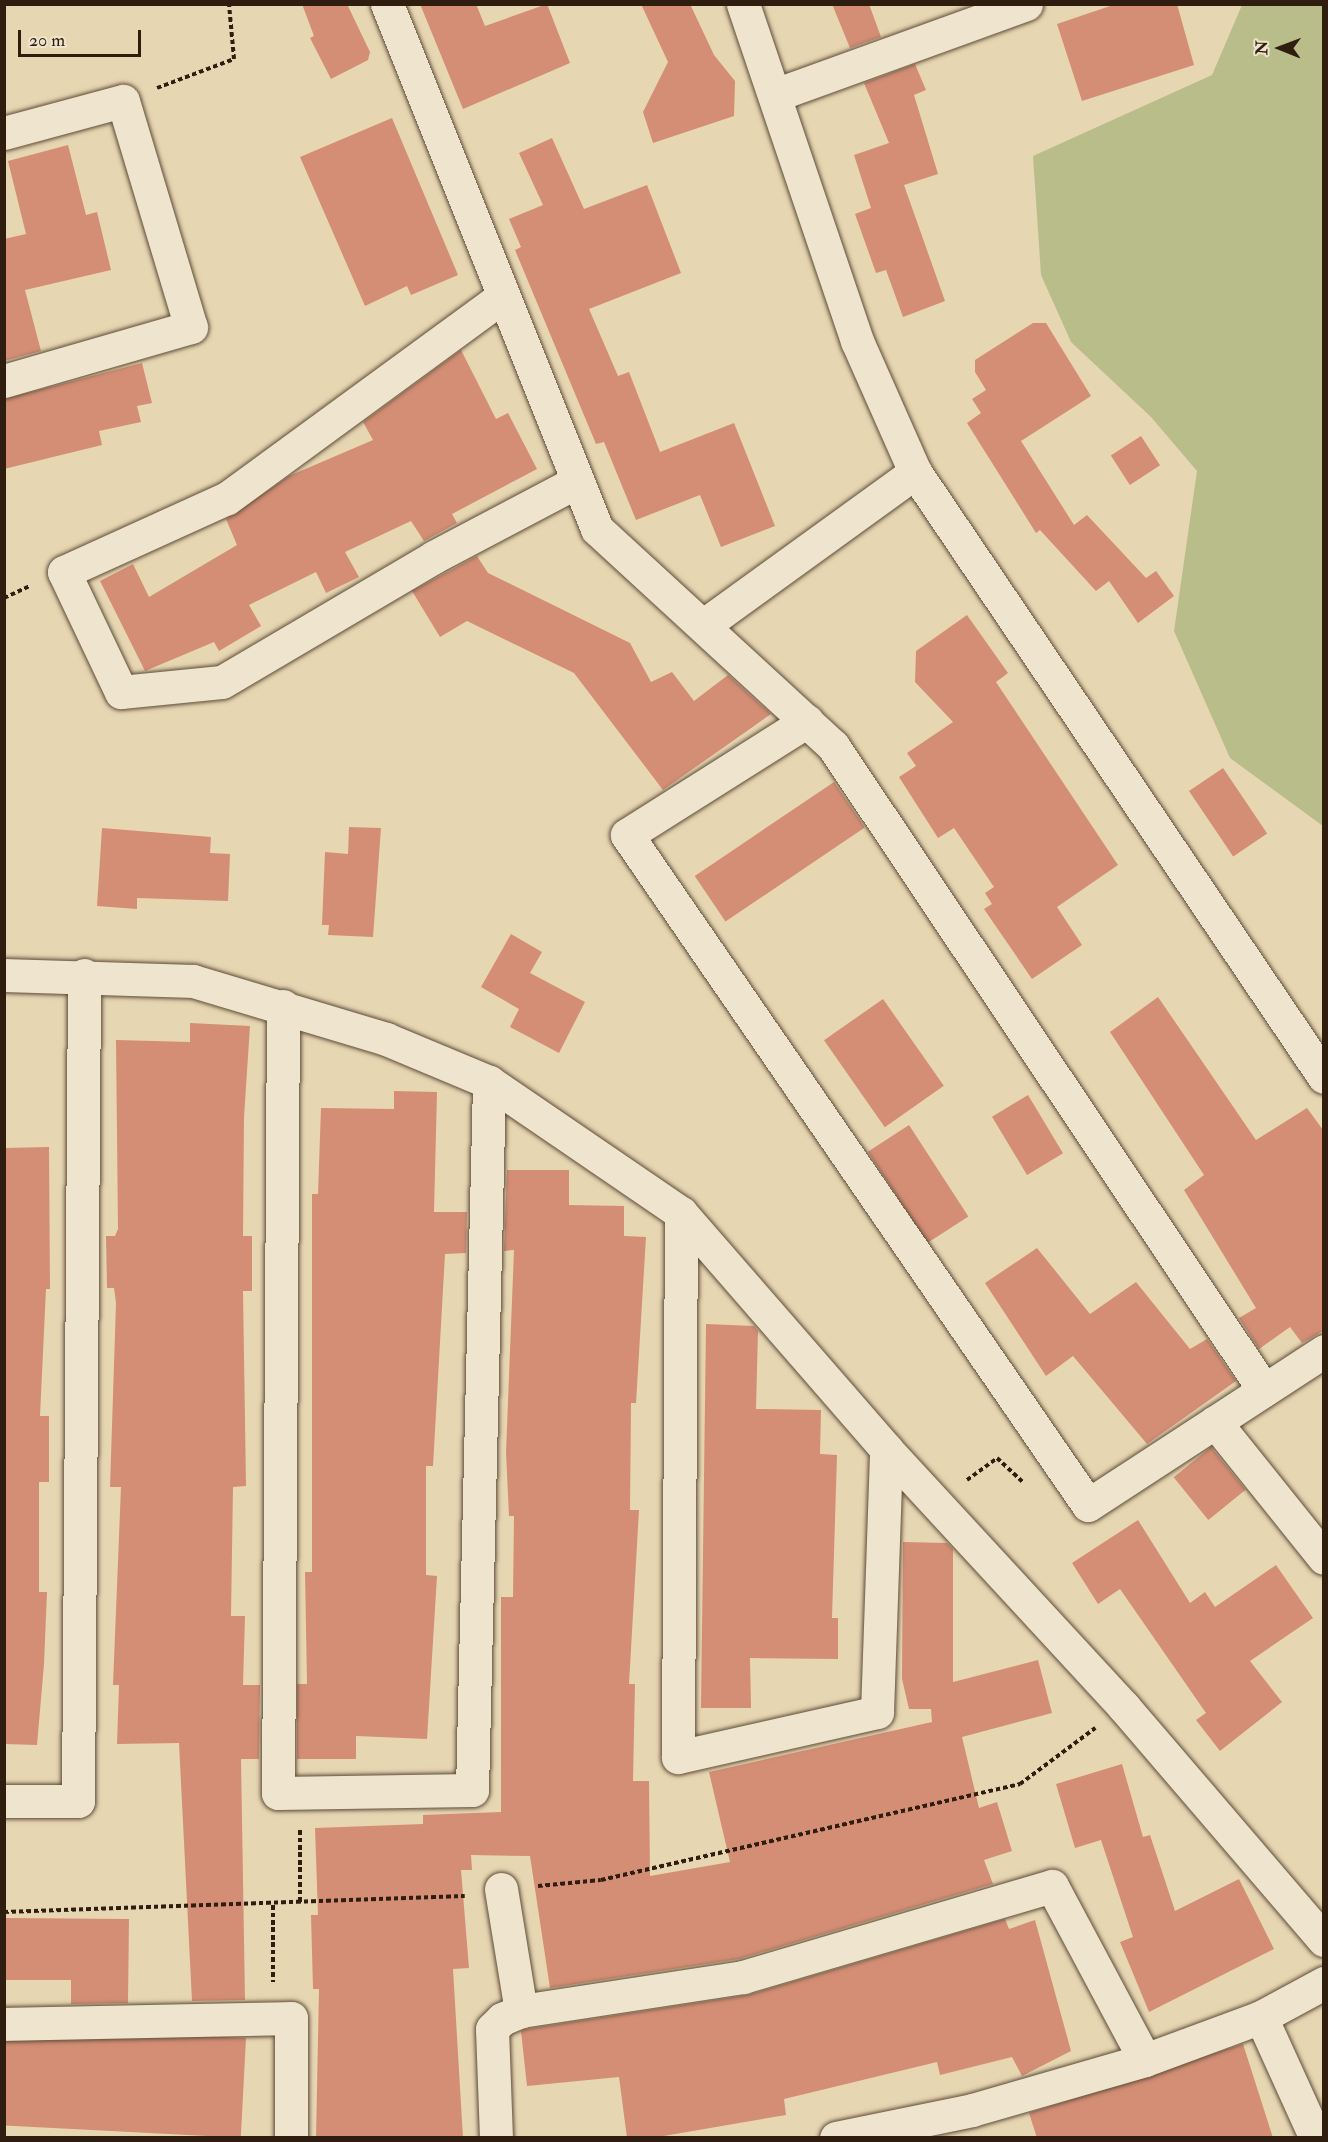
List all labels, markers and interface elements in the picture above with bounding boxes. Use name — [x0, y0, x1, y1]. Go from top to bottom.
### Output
scale bar — [21, 18, 144, 56]
north arrow — [1250, 18, 1310, 78]
text: 20 m — [29, 29, 65, 52]
text: N — [1252, 40, 1272, 55]

